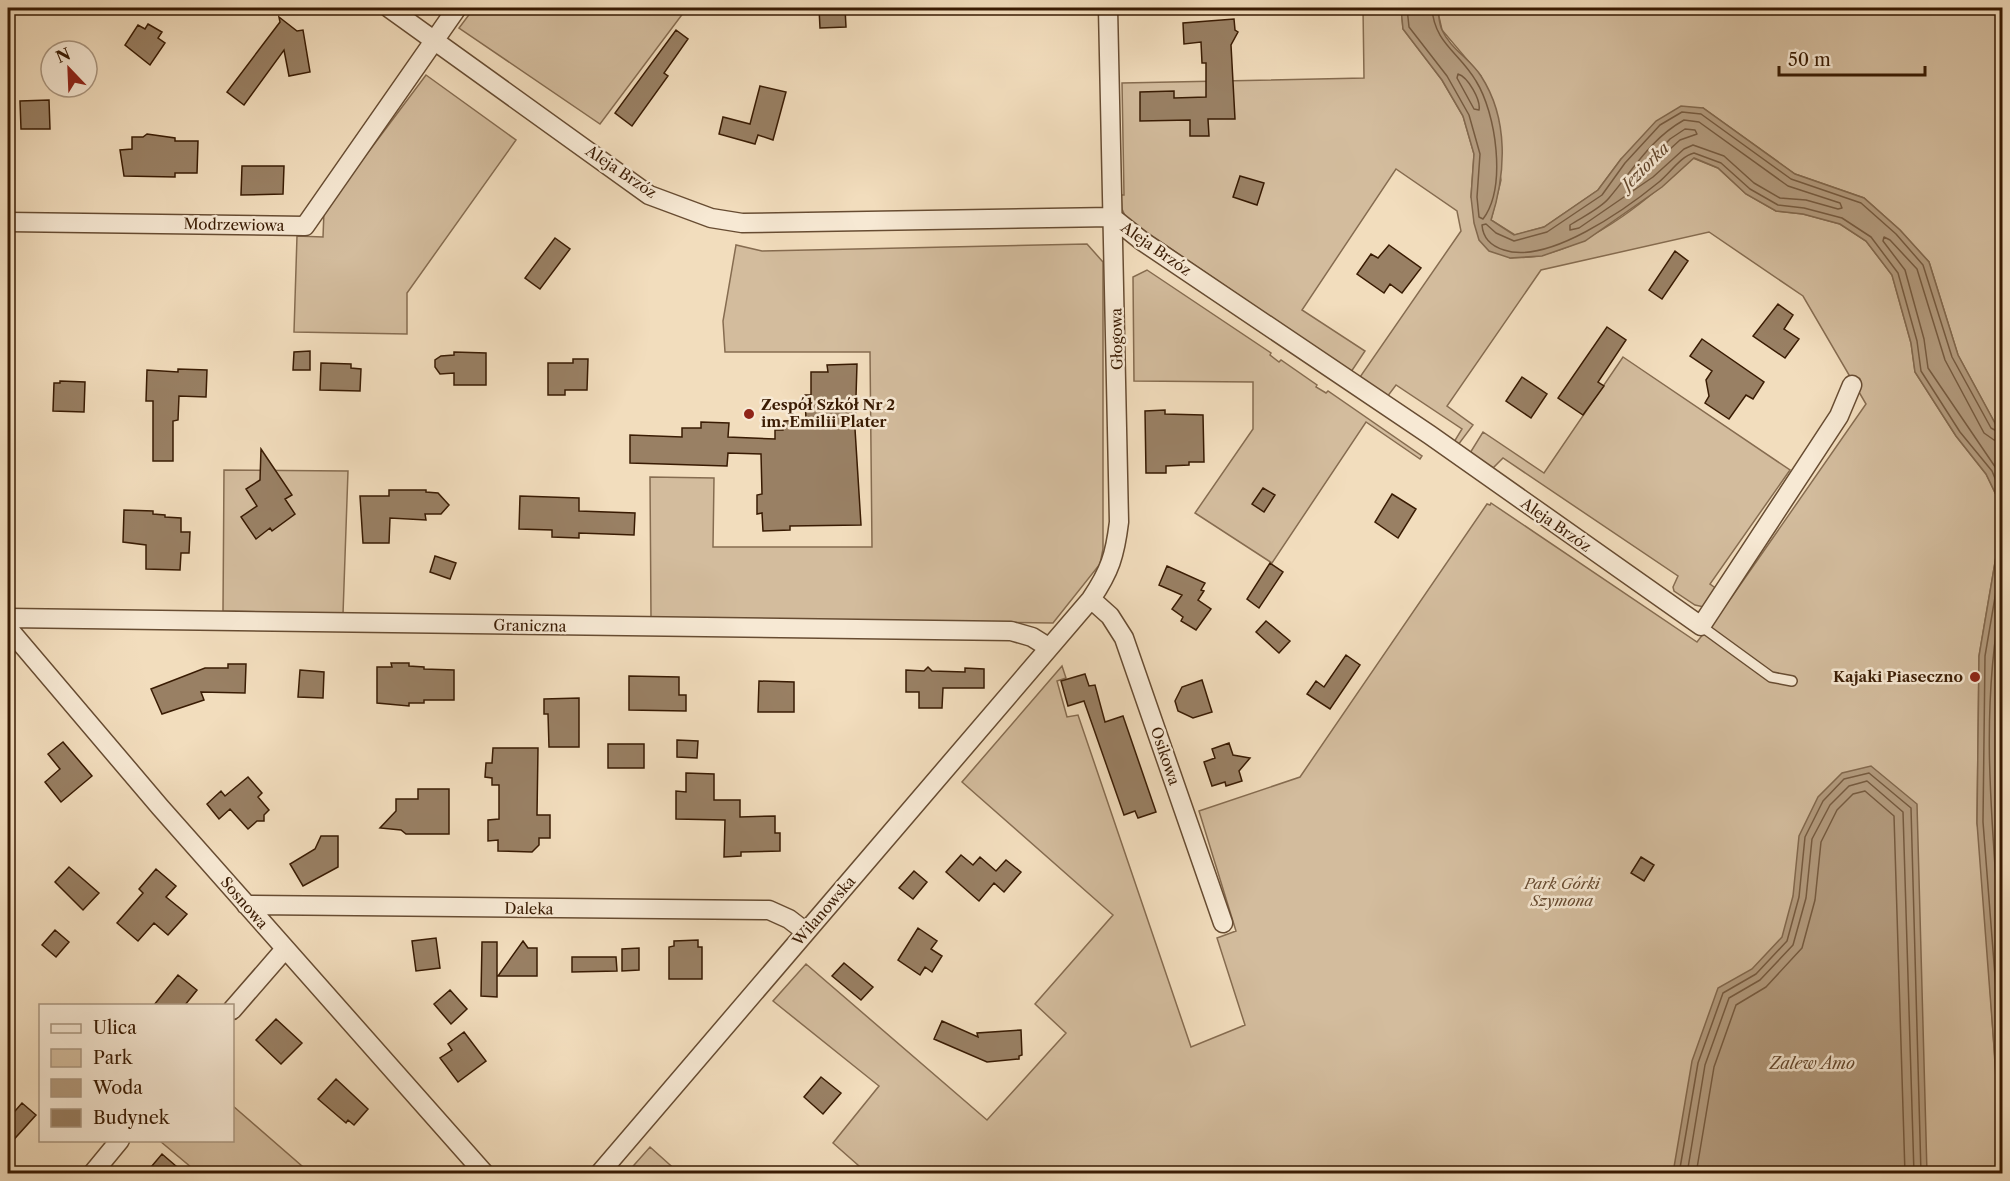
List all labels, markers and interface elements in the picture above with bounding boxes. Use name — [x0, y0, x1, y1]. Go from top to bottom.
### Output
north arrow — [39, 39, 99, 99]
scale bar — [1779, 39, 1924, 77]
text: N — [53, 43, 74, 67]
text: 50 m — [1788, 49, 1831, 71]
water label: Jeziorka — [1613, 138, 1673, 198]
street label: Aleja Brzóz — [581, 140, 661, 202]
street label: Modrzewiowa — [183, 214, 285, 235]
street label: Aleja Brzóz — [1117, 217, 1195, 280]
street label: Głogowa — [1106, 308, 1127, 370]
place label: Zespół Szkół Nr 2 im. Emilii Plater — [761, 395, 895, 431]
marker: Zespół Szkół Nr 2 im. Emilii Plater — [742, 407, 756, 421]
street label: Aleja Brzóz — [1517, 493, 1595, 556]
street label: Graniczna — [493, 615, 567, 636]
place label: Kajaki Piaseczno — [1833, 667, 1963, 686]
marker: Kajaki Piaseczno — [1968, 670, 1982, 684]
street label: Osikowa — [1147, 724, 1184, 788]
street label: Wilanowska — [787, 872, 859, 950]
street label: Sosnowa — [217, 873, 272, 933]
park label: Park Górki Szymona — [1523, 874, 1601, 910]
street label: Daleka — [504, 899, 554, 918]
legend — [39, 1004, 234, 1142]
text: Ulica — [93, 1017, 137, 1039]
text: Park — [93, 1047, 134, 1069]
water label: Zalew Amo — [1768, 1053, 1855, 1073]
text: Woda — [92, 1077, 143, 1099]
text: Budynek — [93, 1107, 171, 1129]

